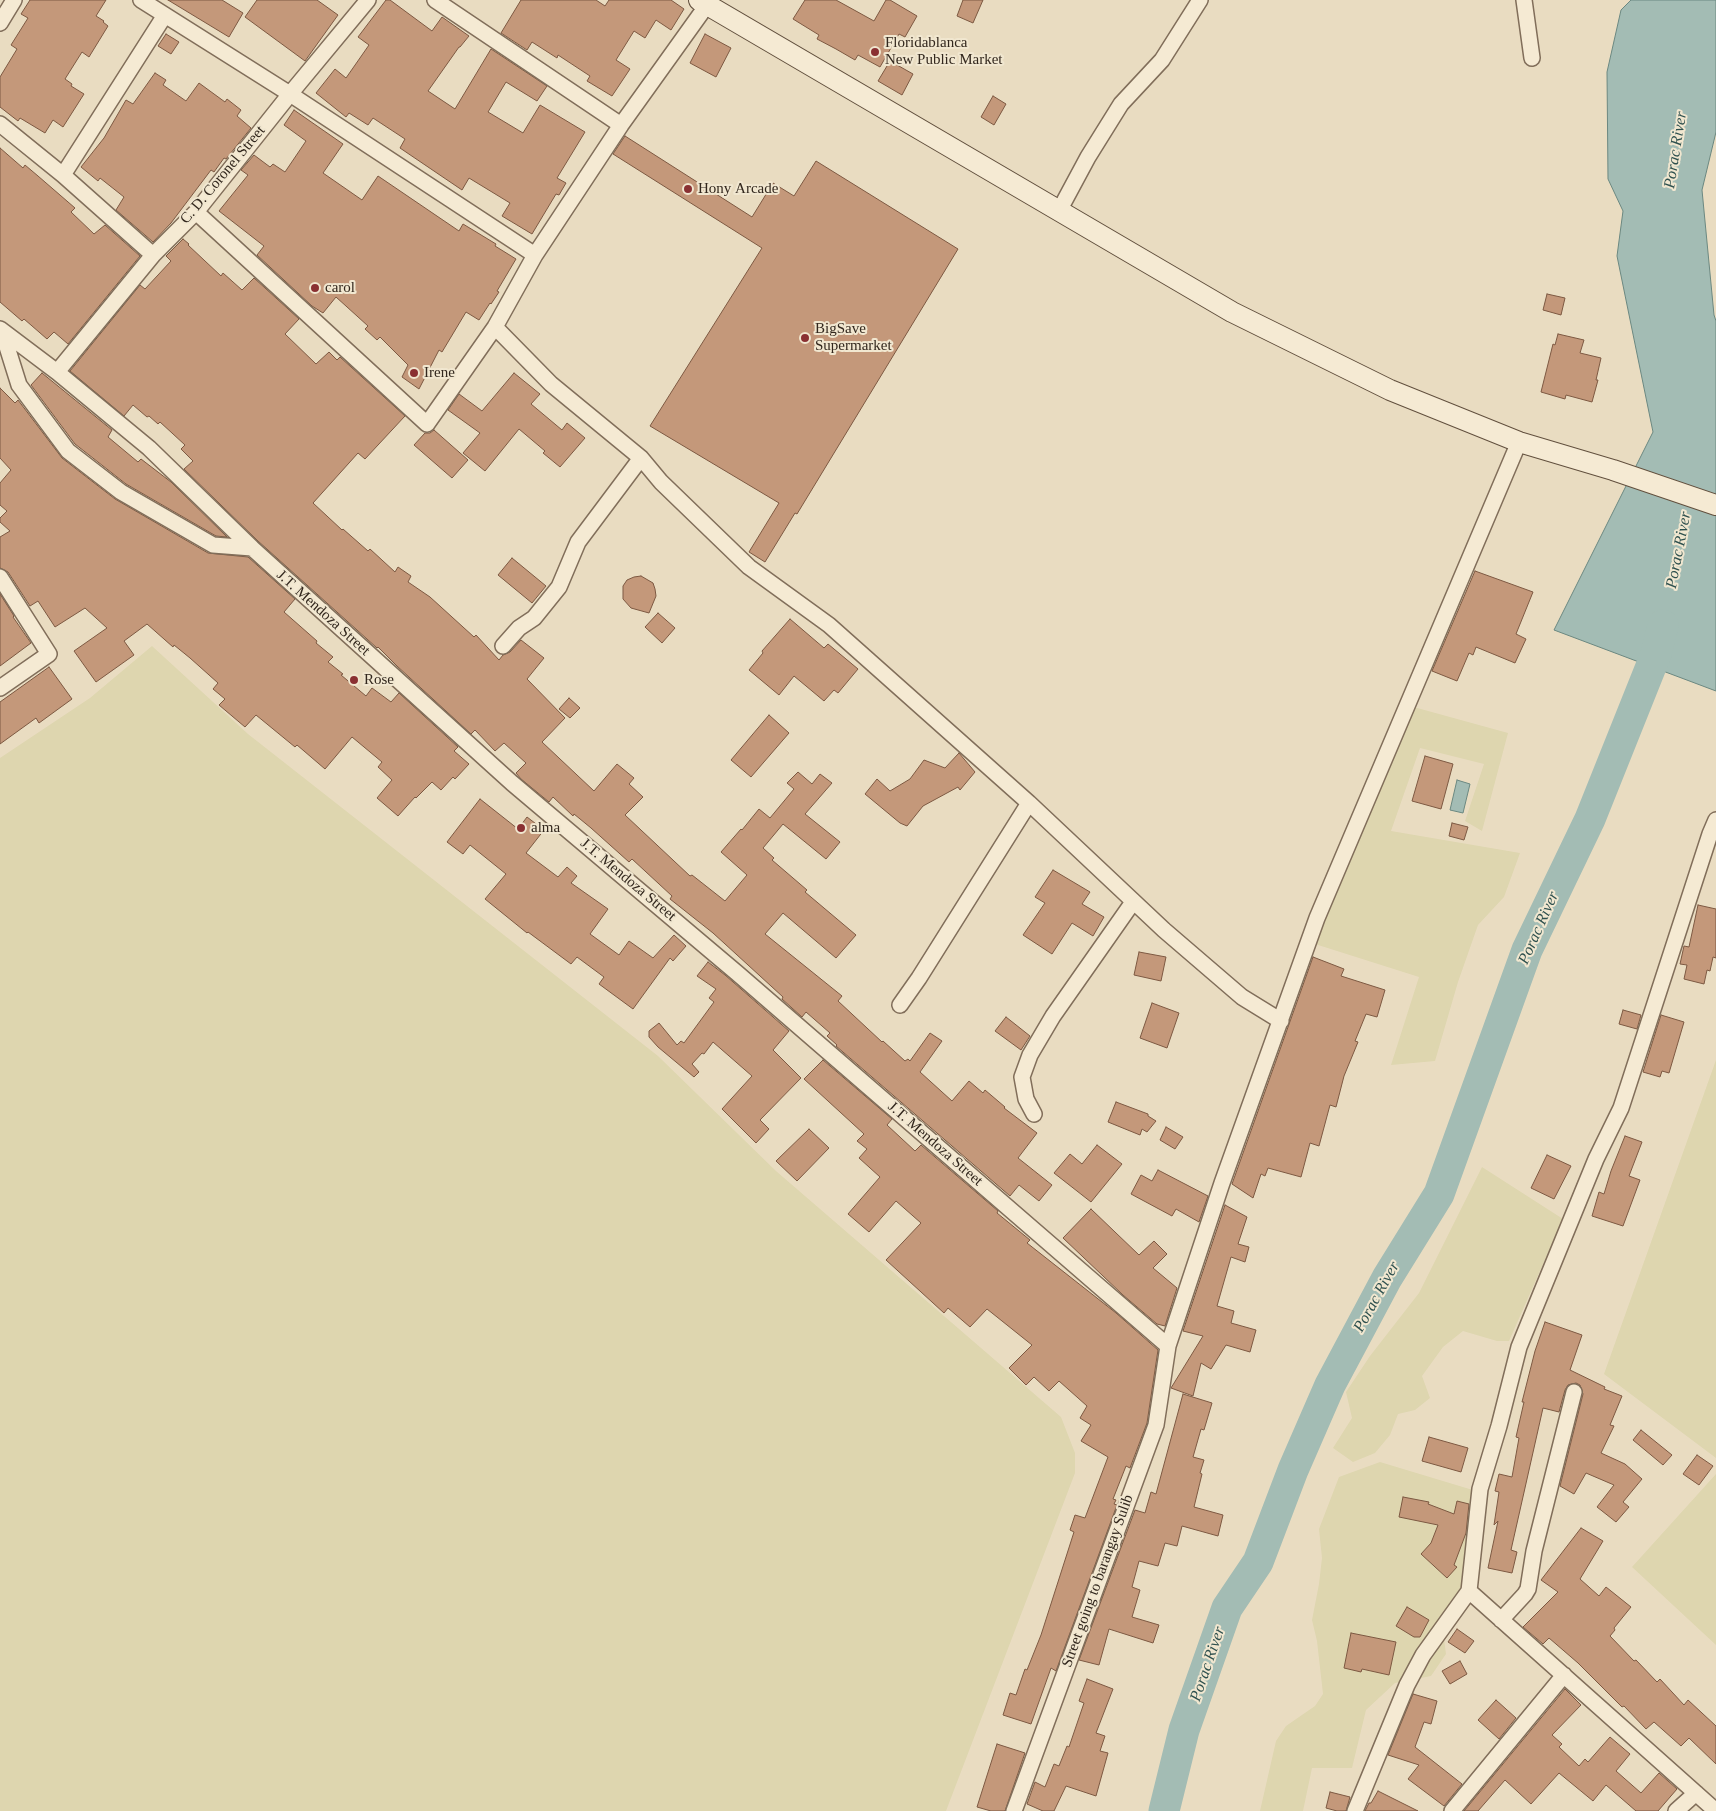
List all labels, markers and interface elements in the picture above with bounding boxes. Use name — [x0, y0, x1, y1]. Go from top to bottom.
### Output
place label: Floridablanca New Public Market — [885, 34, 1002, 69]
marker: Floridablanca New Public Market — [869, 46, 881, 58]
water label: Porac River — [1660, 110, 1692, 190]
street label: C. D. Coronel Street — [177, 122, 269, 228]
place label: Hony Arcade — [698, 180, 778, 198]
marker: Hony Arcade — [682, 183, 694, 195]
place label: carol — [325, 279, 355, 297]
marker: carol — [309, 282, 321, 294]
place label: BigSave Supermarket — [815, 320, 892, 355]
marker: BigSave Supermarket — [799, 332, 811, 344]
place label: Irene — [424, 364, 455, 382]
marker: Irene — [408, 367, 420, 379]
water label: Porac River — [1662, 510, 1696, 590]
street label: J.T. Mendoza Street — [273, 566, 373, 660]
place label: Rose — [364, 671, 394, 689]
marker: Rose — [348, 674, 360, 686]
place label: alma — [531, 819, 560, 837]
marker: alma — [515, 822, 527, 834]
street label: J.T. Mendoza Street — [576, 835, 680, 925]
water label: Porac River — [1514, 889, 1564, 967]
street label: J.T. Mendoza Street — [884, 1098, 986, 1190]
water label: Porac River — [1350, 1258, 1404, 1336]
street label: Street going to barangay Sulib — [1058, 1492, 1138, 1670]
water label: Porac River — [1186, 1624, 1230, 1704]

